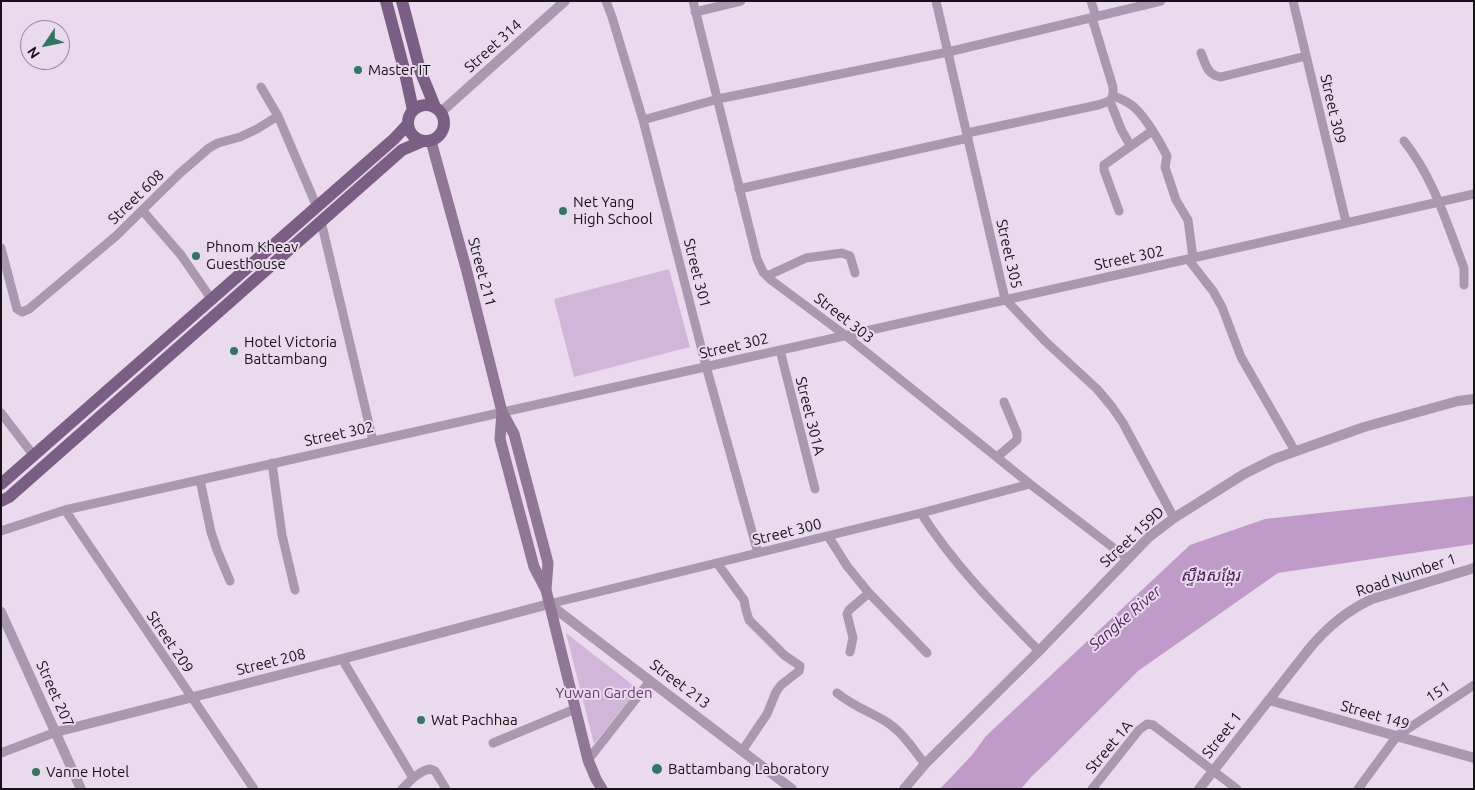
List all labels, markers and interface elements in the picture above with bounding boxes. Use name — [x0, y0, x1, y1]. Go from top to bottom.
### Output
street label: Street 314 — [461, 16, 525, 76]
north arrow — [20, 20, 70, 70]
text: N — [24, 44, 43, 62]
place label: Master IT — [368, 61, 431, 79]
marker: Master IT — [352, 64, 364, 76]
street label: Street 309 — [1316, 73, 1350, 145]
street label: Street 608 — [104, 166, 168, 228]
place label: Net Yang High School — [573, 193, 653, 228]
marker: Net Yang High School — [557, 205, 569, 217]
street label: Street 305 — [992, 218, 1026, 290]
street label: Street 211 — [464, 236, 500, 308]
street label: Street 301 — [680, 237, 714, 309]
place label: Phnom Kheav Guesthouse — [206, 238, 298, 273]
street label: Street 302 — [1093, 242, 1165, 274]
marker: Phnom Kheav Guesthouse — [190, 250, 202, 262]
street label: Street 303 — [811, 289, 877, 347]
street label: Street 302 — [698, 329, 770, 363]
place label: Hotel Victoria Battambang — [244, 333, 337, 368]
marker: Hotel Victoria Battambang — [228, 345, 240, 357]
street label: Street 301A — [792, 375, 828, 457]
street label: Street 302 — [303, 418, 375, 450]
street label: Street 159D — [1096, 503, 1168, 571]
street label: Street 300 — [751, 515, 823, 549]
street label: Road Number 1 — [1353, 549, 1459, 601]
water label: ស្ទឹងសង្កែរ — [1180, 566, 1240, 586]
water label: Sangke River — [1085, 581, 1165, 655]
street label: Street 209 — [143, 608, 197, 676]
street label: Street 208 — [235, 645, 307, 679]
street label: Street 213 — [646, 656, 714, 712]
street label: Street 207 — [32, 658, 78, 730]
street label: 151 — [1422, 677, 1454, 707]
park label: Yuwan Garden — [555, 684, 653, 702]
street label: Street 149 — [1339, 697, 1411, 733]
street label: Street 1 — [1198, 708, 1246, 762]
place label: Wat Pachhaa — [431, 711, 518, 729]
marker: Wat Pachhaa — [415, 714, 427, 726]
street label: Street 1A — [1082, 717, 1136, 777]
place label: Battambang Laboratory — [668, 760, 829, 778]
marker: Battambang Laboratory — [650, 762, 664, 776]
place label: Vanne Hotel — [46, 763, 129, 781]
marker: Vanne Hotel — [30, 766, 42, 778]

